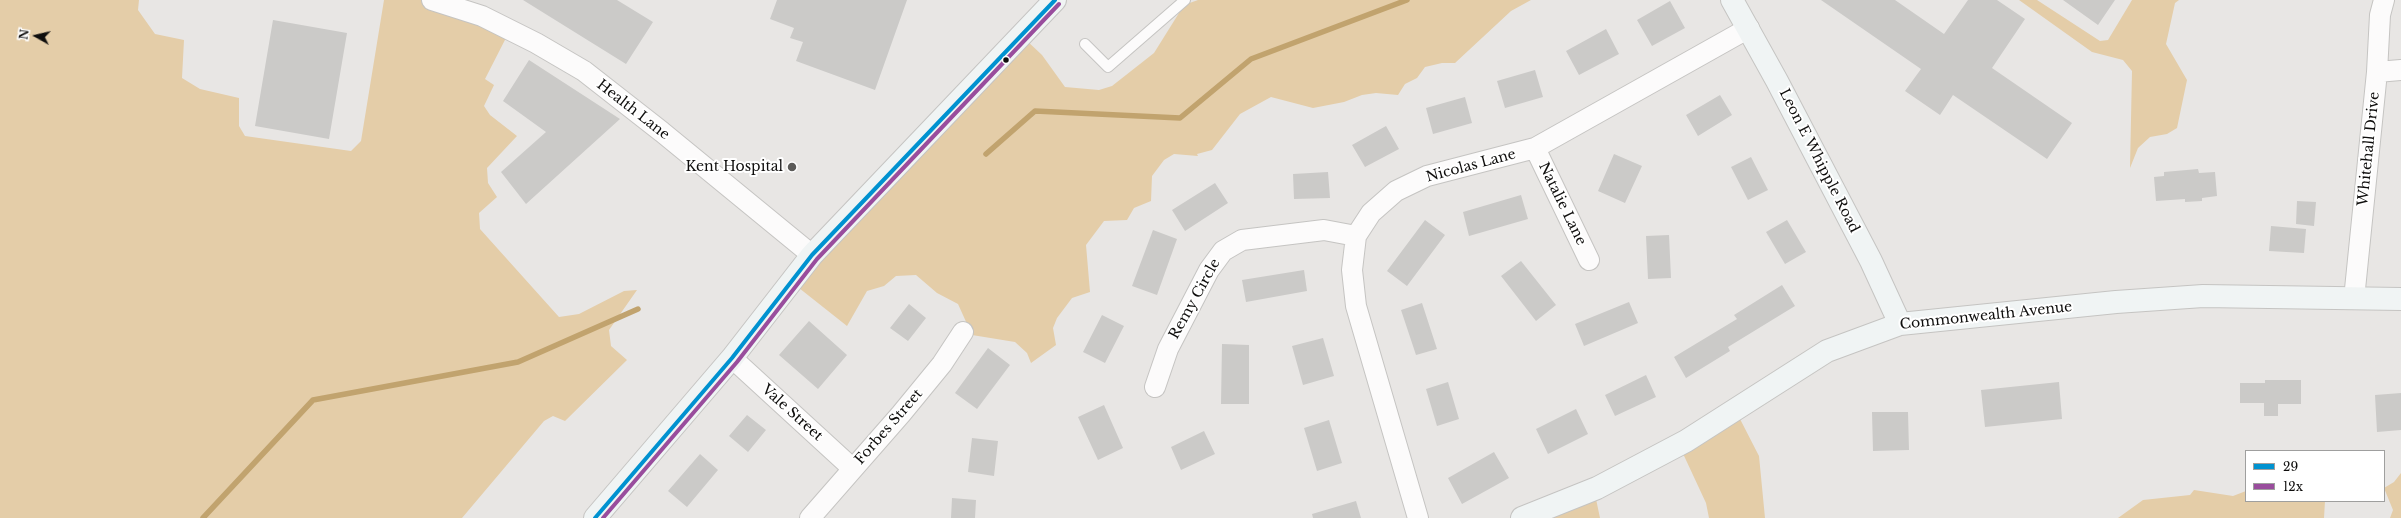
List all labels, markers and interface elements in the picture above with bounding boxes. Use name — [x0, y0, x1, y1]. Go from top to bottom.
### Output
north arrow — [16, 16, 56, 56]
text: N — [16, 28, 32, 40]
unlabelled marker — [1001, 55, 1011, 65]
street label: Health Lane — [593, 76, 673, 144]
street label: Leon E Whipple Road — [1775, 86, 1863, 236]
street label: Whitehall Drive — [2355, 91, 2383, 207]
street label: Nicolas Lane — [1424, 146, 1518, 186]
place label: Kent Hospital — [685, 159, 783, 175]
street label: Natalie Lane — [1535, 160, 1589, 248]
marker: Kent Hospital — [786, 161, 798, 173]
street label: Remy Circle — [1166, 256, 1224, 342]
street label: Commonwealth Avenue — [1899, 299, 2073, 333]
street label: Vale Street — [758, 381, 826, 445]
street label: Forbes Street — [852, 386, 926, 468]
legend — [2245, 450, 2385, 502]
text: 29 — [2283, 459, 2298, 474]
text: 12x — [2283, 479, 2303, 494]

